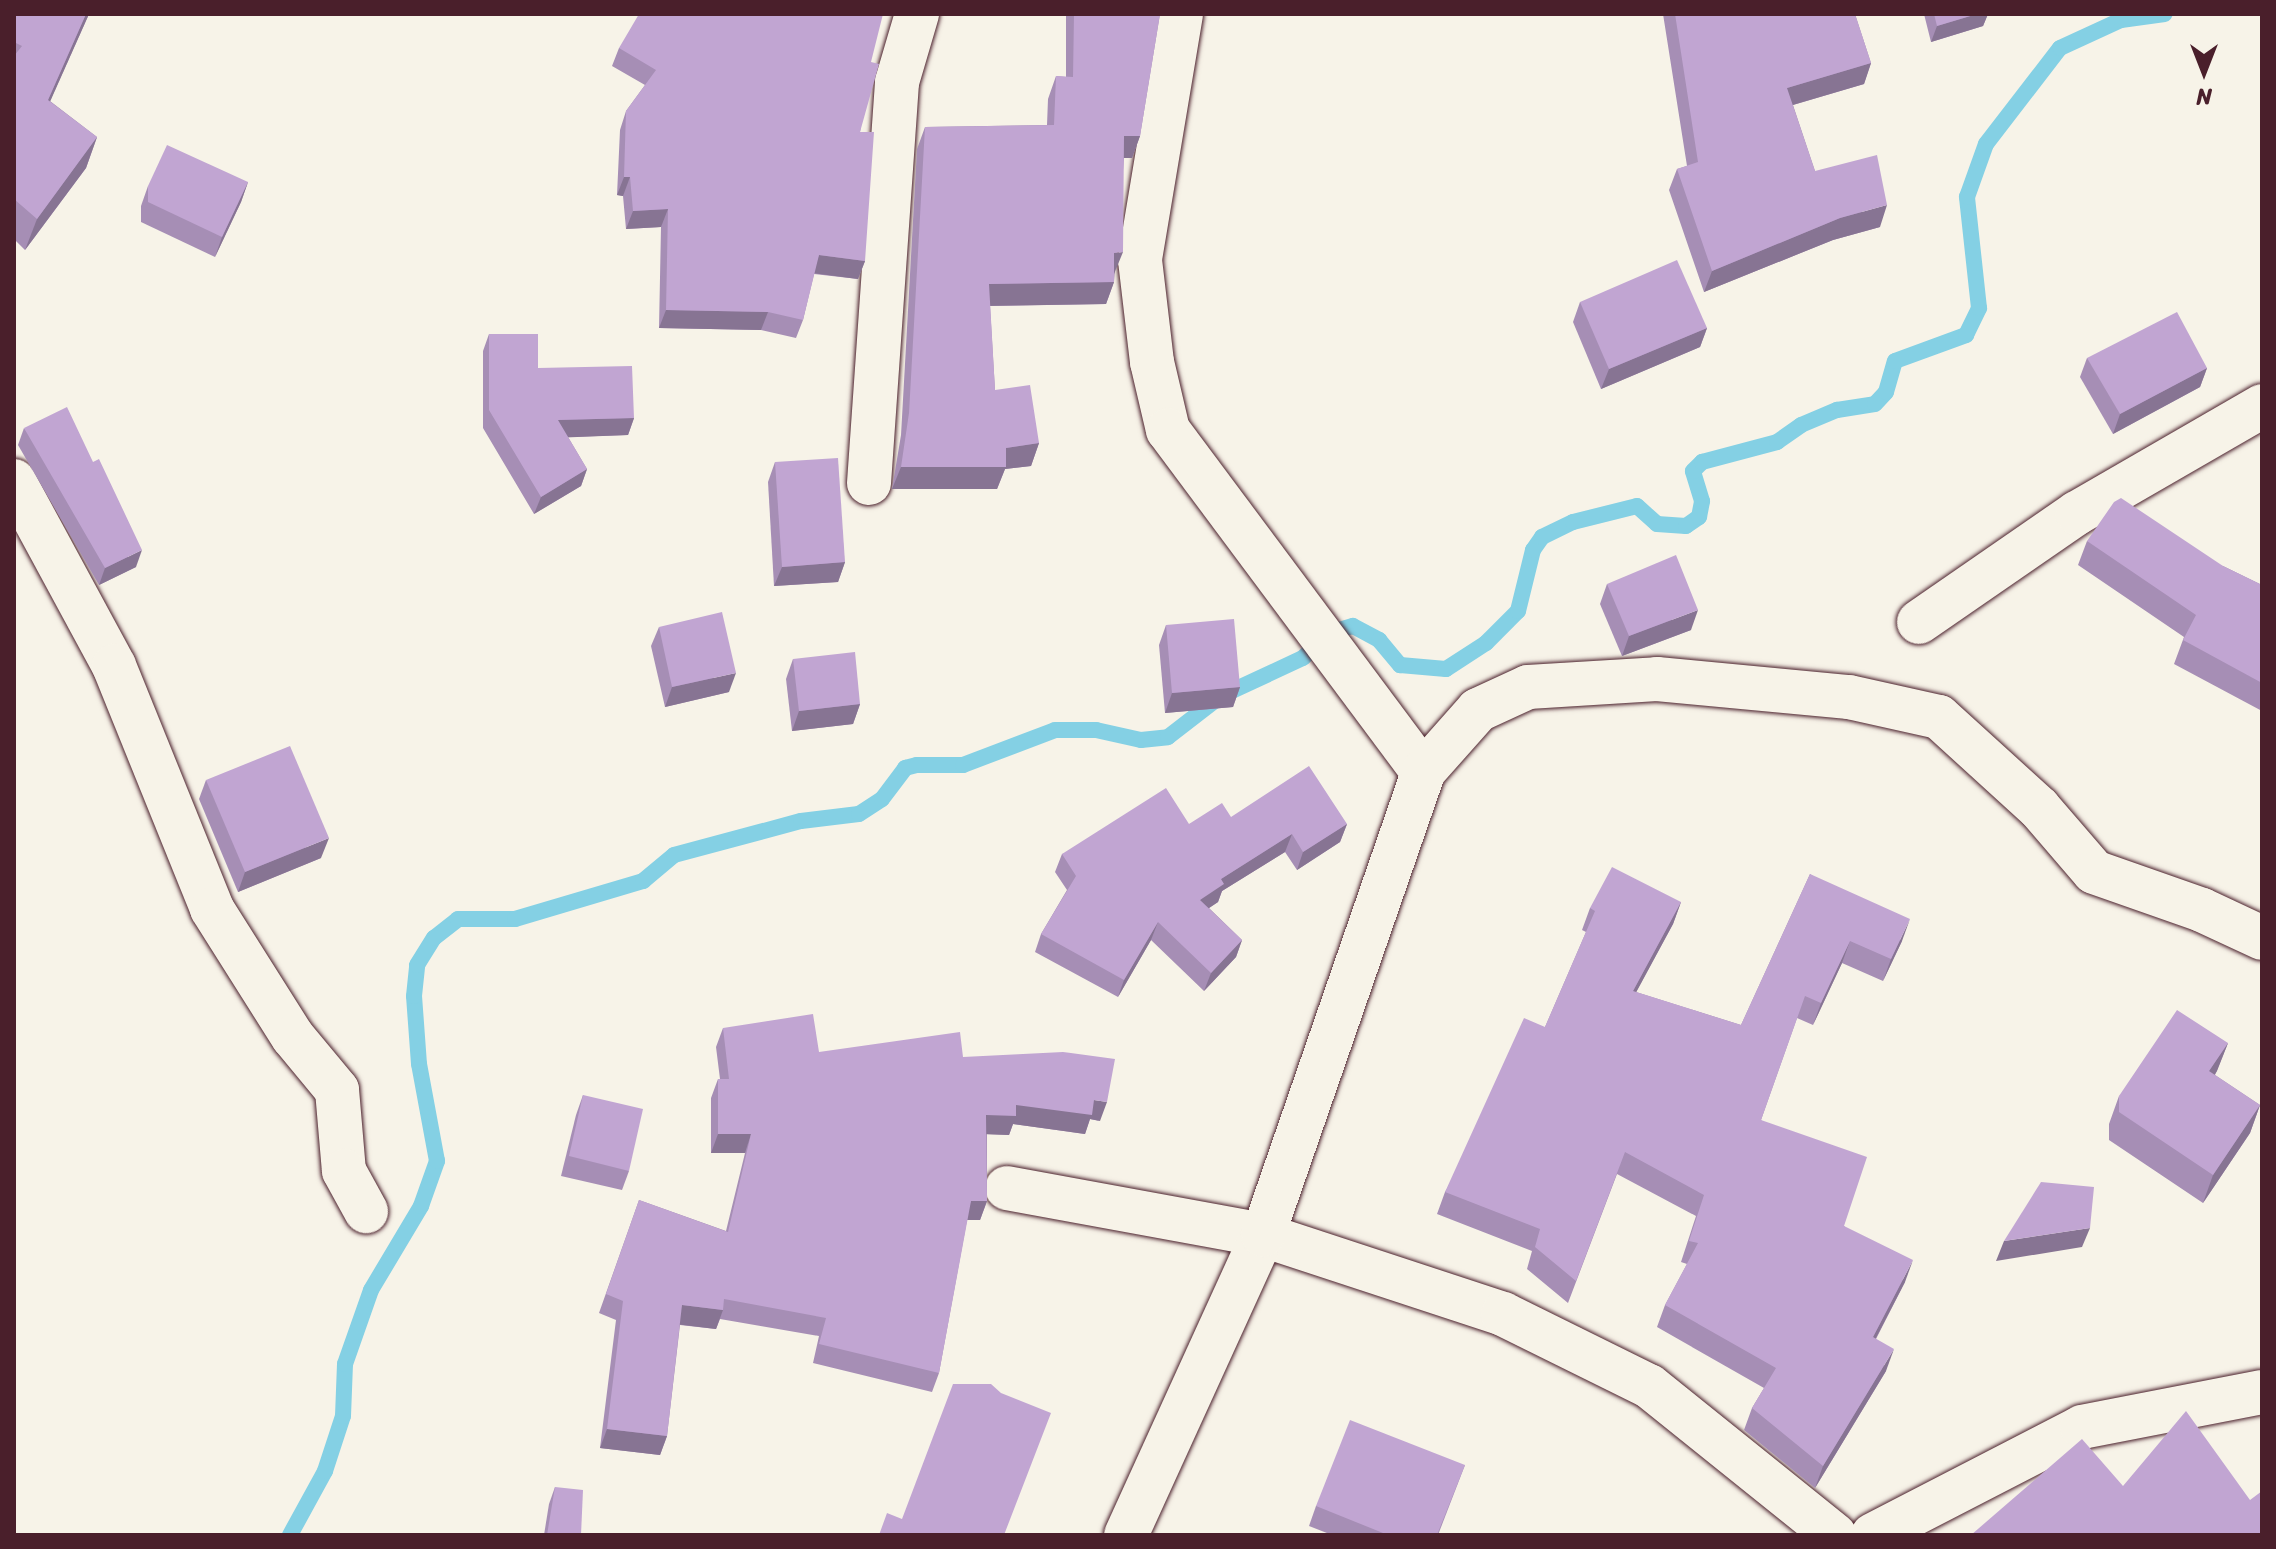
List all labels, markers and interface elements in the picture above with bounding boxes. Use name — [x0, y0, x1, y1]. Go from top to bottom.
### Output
north arrow — [2164, 32, 2244, 112]
text: N — [2196, 77, 2212, 116]

